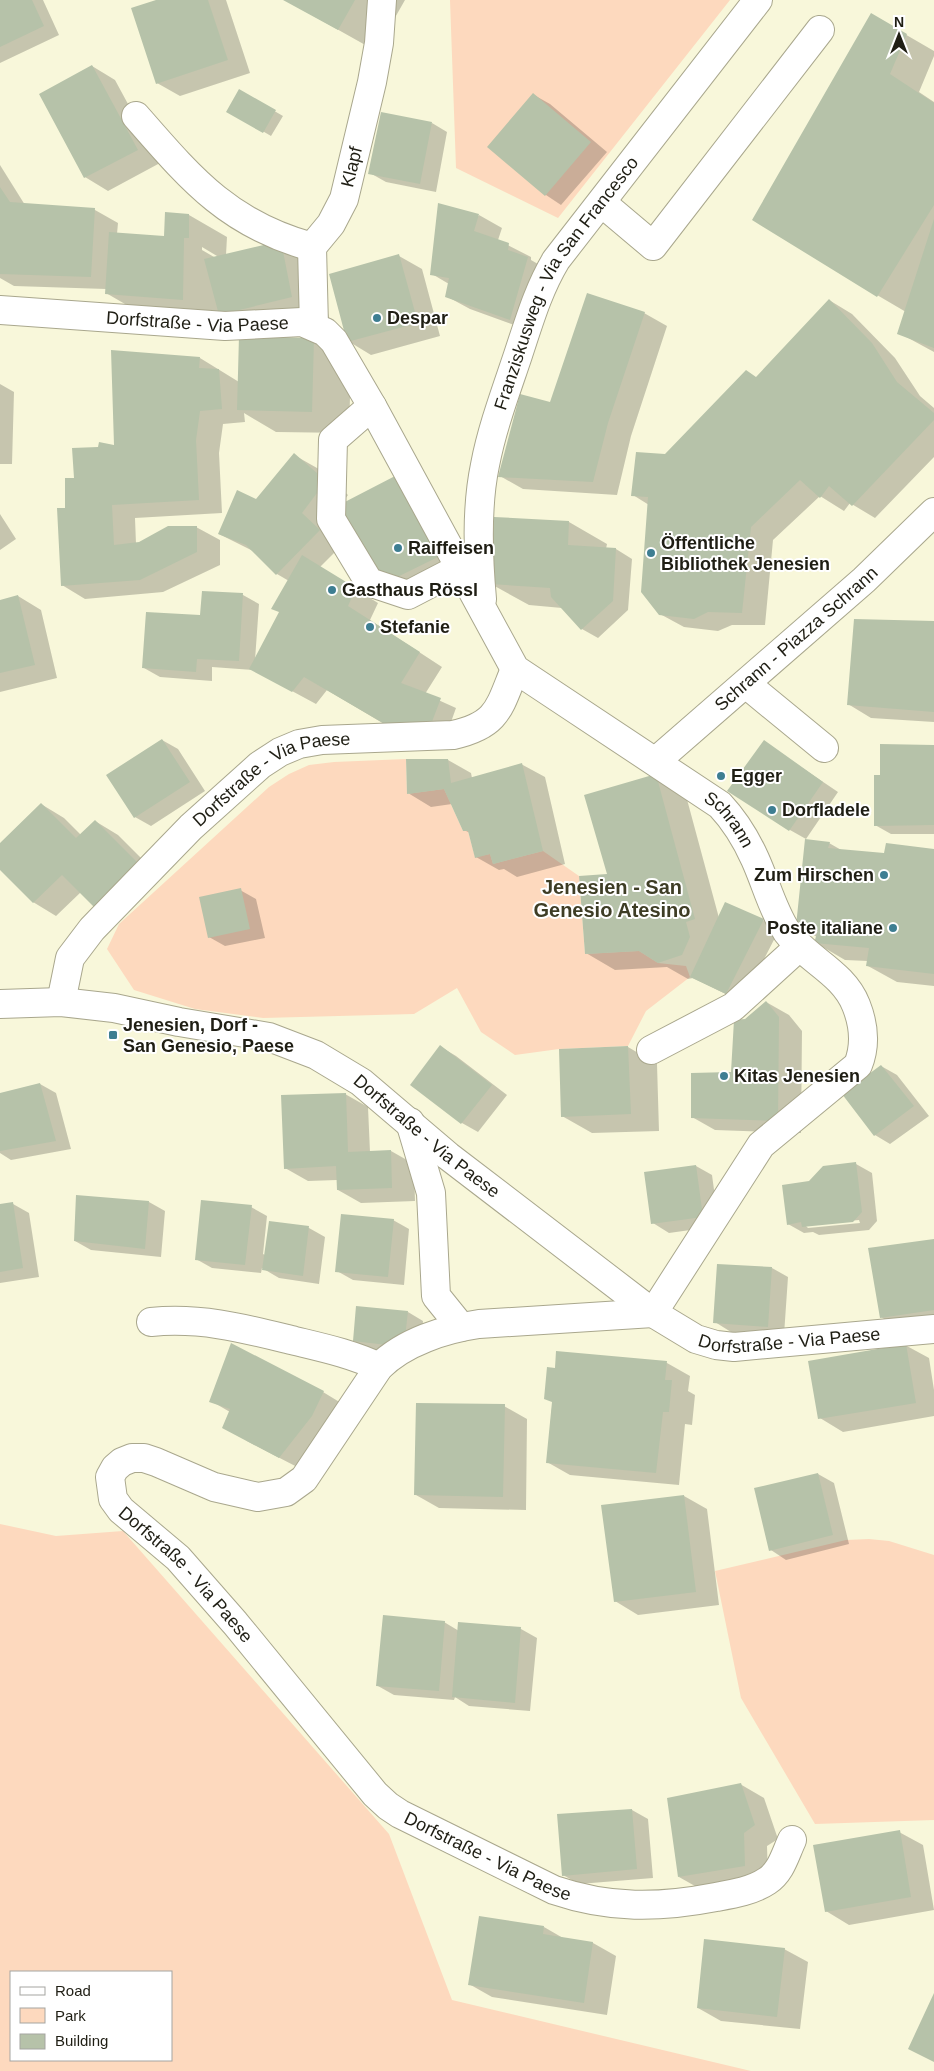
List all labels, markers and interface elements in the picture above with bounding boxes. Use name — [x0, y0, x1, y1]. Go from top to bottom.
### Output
north arrow — [874, 10, 924, 60]
text: N — [894, 14, 904, 30]
street label: Klapf — [337, 144, 366, 189]
street label: Franziskusweg - Via San Francesco — [490, 153, 642, 412]
street label: Dorfstraße - Via Paese — [106, 308, 289, 336]
place label: Despar — [387, 308, 448, 328]
marker: Despar — [371, 312, 383, 324]
place label: Öffentliche Bibliothek Jenesien — [661, 533, 830, 574]
place label: Raiffeisen — [408, 538, 494, 558]
marker: Raiffeisen — [392, 542, 404, 554]
marker: Öffentliche Bibliothek Jenesien — [645, 547, 657, 559]
street label: Schrann - Piazza Schrann — [711, 562, 882, 715]
place label: Gasthaus Rössl — [342, 580, 478, 600]
marker: Gasthaus Rössl — [326, 584, 338, 596]
place label: Stefanie — [380, 617, 450, 637]
marker: Stefanie — [364, 621, 376, 633]
street label: Dorfstraße - Via Paese — [189, 729, 351, 830]
place label: Egger — [731, 766, 782, 786]
marker: Egger — [715, 770, 727, 782]
street label: Schrann — [701, 787, 758, 851]
place label: Dorfladele — [782, 800, 870, 820]
marker: Dorfladele — [766, 804, 778, 816]
place label: Zum Hirschen — [754, 865, 874, 885]
marker: Zum Hirschen — [878, 869, 890, 881]
district label: Jenesien - San Genesio Atesino — [533, 876, 691, 921]
place label: Poste italiane — [767, 918, 883, 938]
marker: Poste italiane — [887, 922, 899, 934]
place label: Jenesien, Dorf - San Genesio, Paese — [123, 1015, 294, 1056]
marker: Jenesien, Dorf - San Genesio, Paese — [107, 1029, 119, 1041]
place label: Kitas Jenesien — [734, 1066, 860, 1086]
street label: Dorfstraße - Via Paese — [350, 1070, 504, 1202]
marker: Kitas Jenesien — [718, 1070, 730, 1082]
street label: Dorfstraße - Via Paese — [696, 1324, 881, 1357]
street label: Dorfstraße - Via Paese — [115, 1502, 257, 1646]
street label: Dorfstraße - Via Paese — [401, 1808, 573, 1905]
legend — [10, 1971, 172, 2061]
text: Road — [55, 1982, 91, 1999]
text: Park — [55, 2007, 86, 2024]
text: Building — [55, 2032, 108, 2049]

